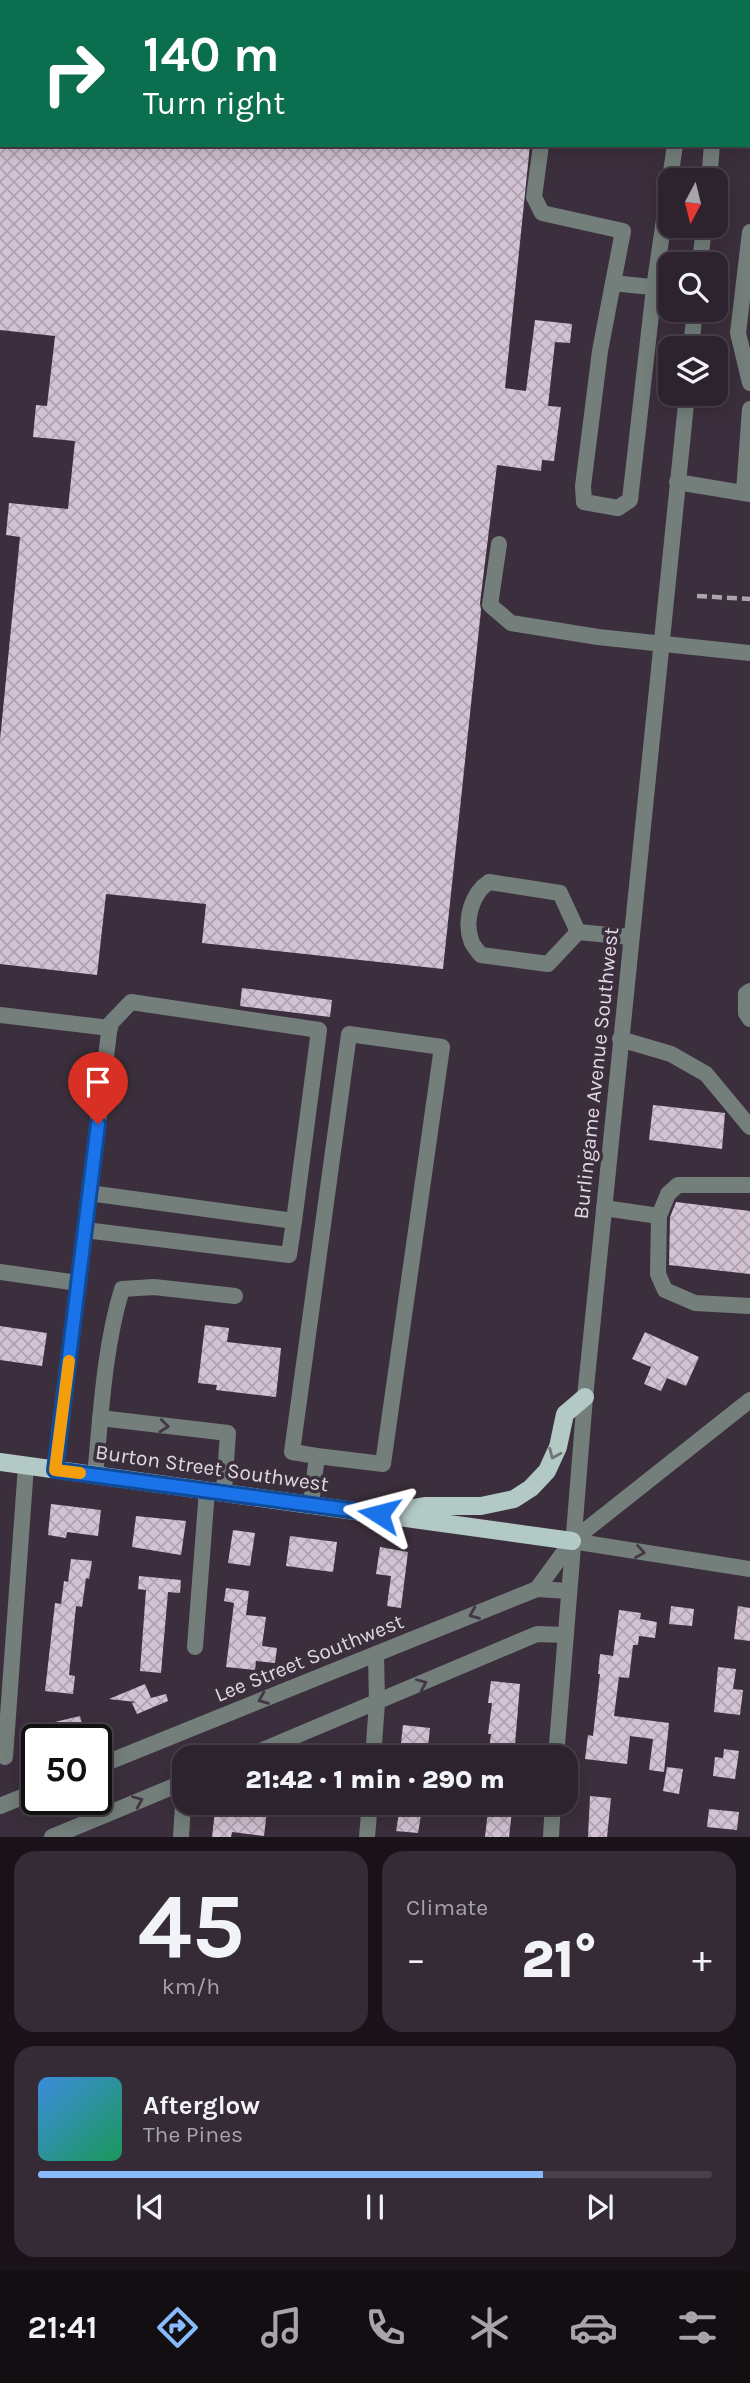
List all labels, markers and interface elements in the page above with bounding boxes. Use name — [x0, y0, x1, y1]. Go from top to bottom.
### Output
text: 140 m — [143, 26, 280, 83]
icon: right — [28, 28, 119, 119]
text: Turn right — [143, 85, 285, 122]
north arrow — [658, 168, 728, 238]
map controls — [658, 168, 728, 406]
button: search — [658, 252, 728, 322]
button: layers — [658, 336, 728, 406]
street label: Burlingame Avenue Southwest — [569, 926, 623, 1220]
pin — [68, 1052, 128, 1124]
icon: arrive — [79, 1063, 117, 1101]
one-way arrow — [158, 1419, 170, 1434]
street label: Burton Street Southwest — [94, 1440, 330, 1496]
one-way arrow — [548, 1447, 562, 1460]
position arrow — [342, 1477, 416, 1551]
one-way arrow — [634, 1544, 646, 1559]
one-way arrow — [469, 1606, 481, 1620]
street label: Lee Street Southwest — [211, 1609, 407, 1707]
one-way arrow — [415, 1678, 427, 1692]
one-way arrow — [258, 1691, 270, 1705]
speed limit sign: 50 — [21, 1724, 112, 1815]
text: 21:42 · 1 min · 290 m — [245, 1764, 505, 1795]
one-way arrow — [131, 1796, 143, 1810]
text: 45 — [137, 1874, 245, 1980]
text: Climate — [406, 1894, 488, 1921]
text: 21° — [521, 1929, 597, 1990]
text: − — [406, 1937, 426, 1982]
text: + — [692, 1937, 712, 1982]
text: km/h — [162, 1973, 220, 2000]
text: Afterglow — [143, 2090, 260, 2121]
text: The Pines — [143, 2121, 243, 2148]
icon: previous — [131, 2188, 169, 2226]
icon: pause — [356, 2188, 394, 2226]
icon: next — [581, 2188, 619, 2226]
icon: directions — [153, 2303, 202, 2352]
icon: music — [257, 2303, 306, 2352]
icon: phone — [361, 2303, 410, 2352]
icon: climate — [465, 2303, 514, 2352]
icon: car — [569, 2303, 618, 2352]
icon: filters — [673, 2303, 722, 2352]
text: 21:41 — [28, 2309, 97, 2346]

